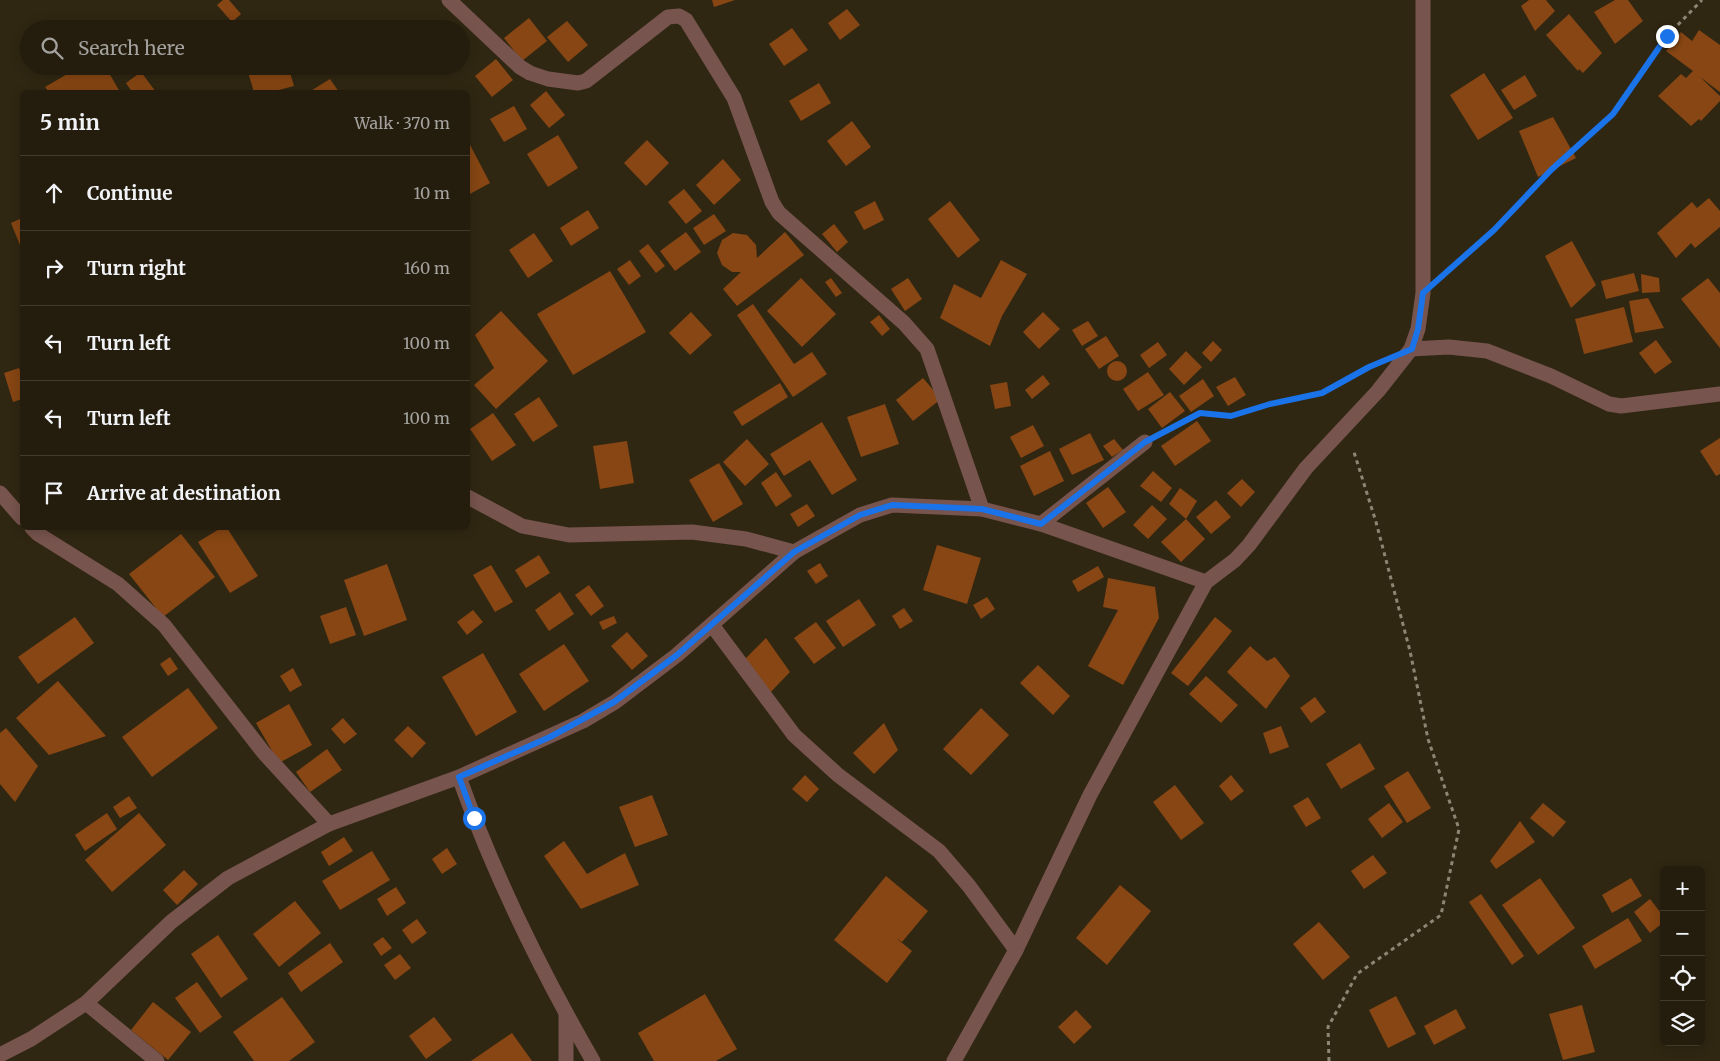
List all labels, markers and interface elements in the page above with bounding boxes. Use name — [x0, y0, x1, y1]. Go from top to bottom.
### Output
search box — [20, 20, 470, 75]
route end — [1656, 25, 1679, 48]
icon: search — [38, 34, 66, 62]
text: Search here — [78, 36, 185, 60]
text: 5 min — [40, 109, 100, 136]
text: Walk · 370 m — [354, 113, 450, 133]
icon: ahead — [40, 179, 68, 207]
text: Continue — [87, 181, 173, 205]
text: 10 m — [413, 183, 450, 203]
icon: right — [40, 254, 68, 282]
text: Turn right — [87, 256, 186, 280]
text: 160 m — [404, 258, 450, 278]
icon: left — [40, 329, 68, 357]
text: Turn left — [87, 331, 171, 355]
text: 100 m — [403, 333, 450, 353]
icon: left — [40, 404, 68, 432]
text: Turn left — [87, 406, 171, 430]
text: 100 m — [403, 408, 450, 428]
icon: arrive — [40, 479, 68, 507]
text: Arrive at destination — [87, 481, 281, 505]
route start — [463, 807, 486, 830]
map controls — [1660, 866, 1705, 1046]
button: + — [1660, 866, 1705, 911]
button: − — [1660, 911, 1705, 956]
button: locate — [1660, 956, 1705, 1001]
button: layers — [1660, 1001, 1705, 1046]

